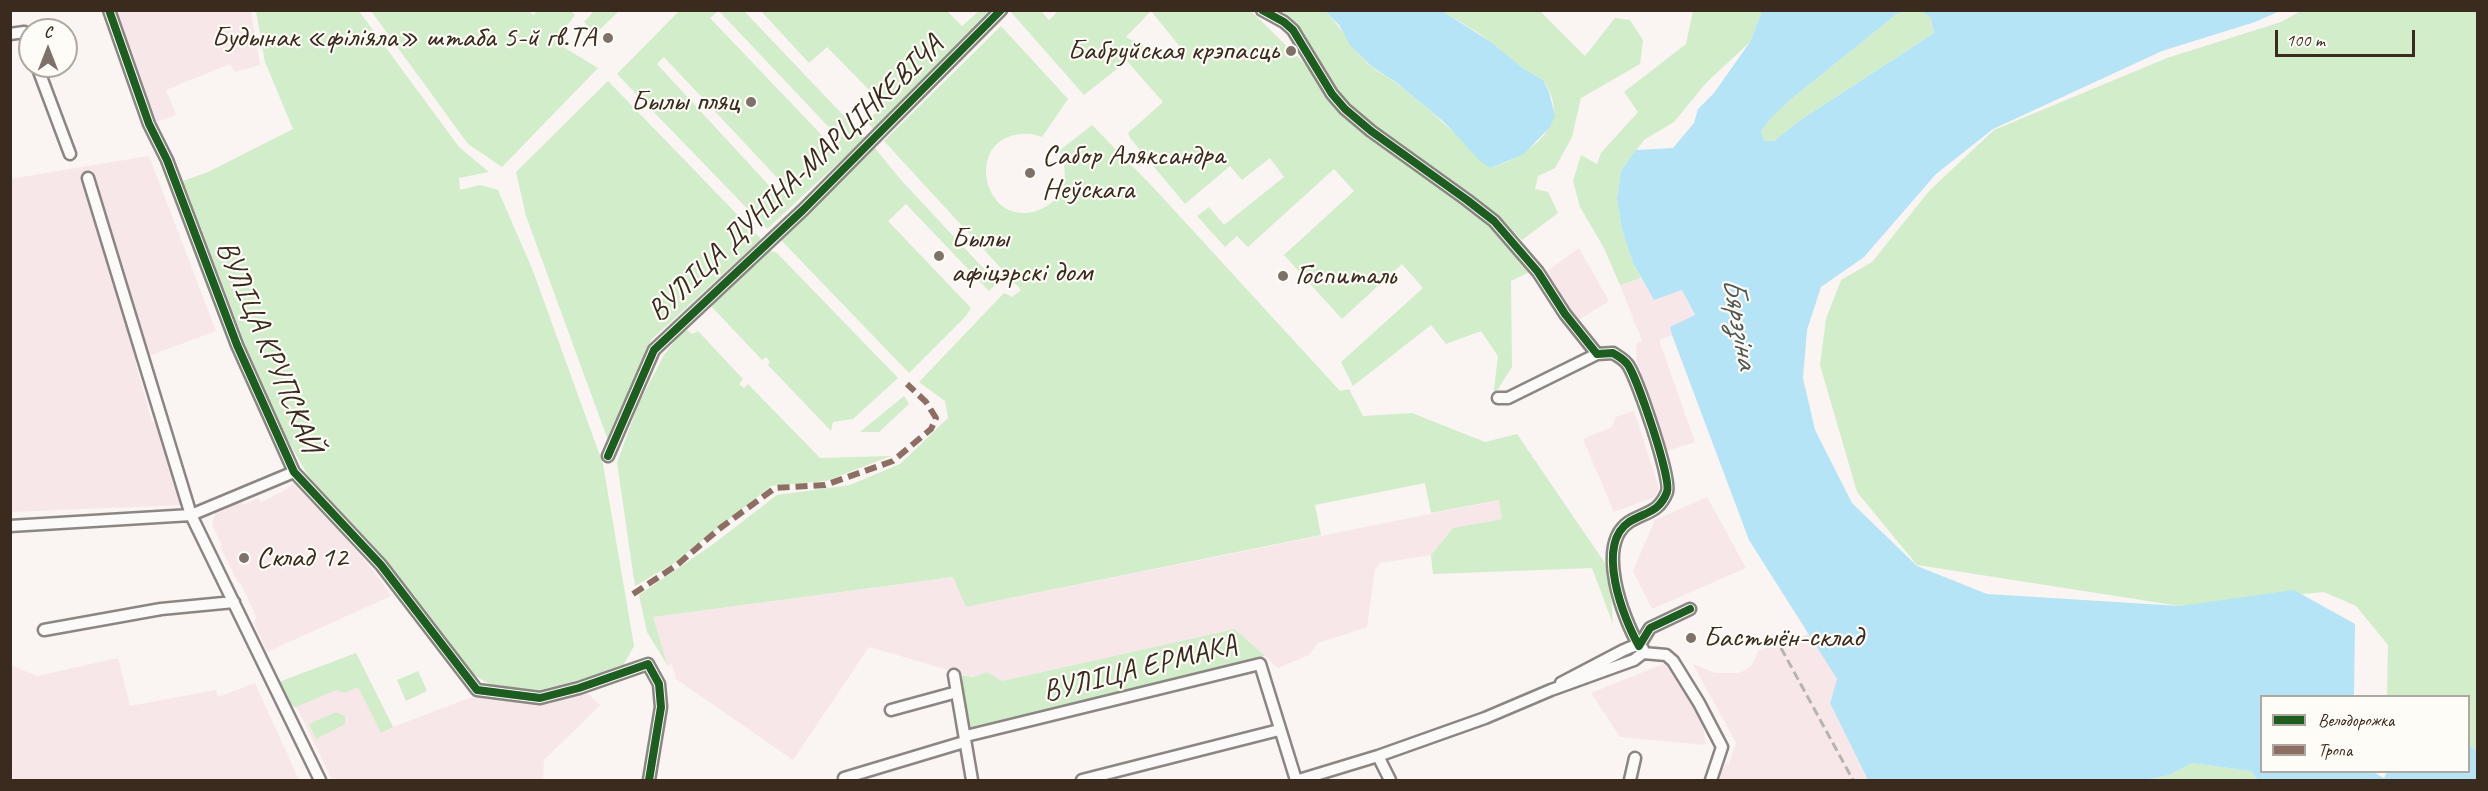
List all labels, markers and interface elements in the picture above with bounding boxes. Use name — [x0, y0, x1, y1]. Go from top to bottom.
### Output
north arrow — [18, 18, 78, 78]
scale bar — [2278, 18, 2418, 56]
place label: Будынак «філіяла» штаба 5-й гв.ТА — [211, 20, 596, 56]
text: С — [44, 22, 52, 42]
street label: ВУЛІЦА ДУНІНА-МАРЦІНКЕВІЧА — [641, 28, 951, 330]
text: 100 m — [2286, 29, 2325, 51]
marker: Будынак «філіяла» штаба 5-й гв.ТА — [601, 31, 615, 45]
place label: Бабруйская крэпасць — [1067, 33, 1279, 69]
marker: Бабруйская крэпасць — [1284, 44, 1298, 58]
place label: Былы пляц — [631, 84, 739, 120]
marker: Былы пляц — [744, 95, 758, 109]
place label: Сабор Аляксандра Неўскага — [1042, 138, 1225, 208]
marker: Сабор Аляксандра Неўскага — [1023, 166, 1037, 180]
place label: Былы афіцэрскі дом — [951, 221, 1092, 292]
street label: ВУЛІЦА КРУПСКАЙ — [207, 236, 329, 458]
marker: Былы афіцэрскі дом — [932, 249, 946, 263]
place label: Госпиталь — [1295, 258, 1395, 294]
marker: Госпиталь — [1276, 269, 1290, 283]
water label: Бярэзіна — [1712, 274, 1766, 372]
place label: Склад 12 — [256, 540, 348, 576]
marker: Склад 12 — [237, 551, 251, 565]
place label: Бастыён-склад — [1703, 620, 1863, 656]
street label: ВУЛІЦА ЕРМАКА — [1039, 628, 1241, 710]
marker: Бастыён-склад — [1684, 631, 1698, 645]
legend — [2260, 695, 2470, 773]
text: Велодорожка — [2318, 709, 2394, 731]
text: Тропа — [2318, 739, 2352, 761]

